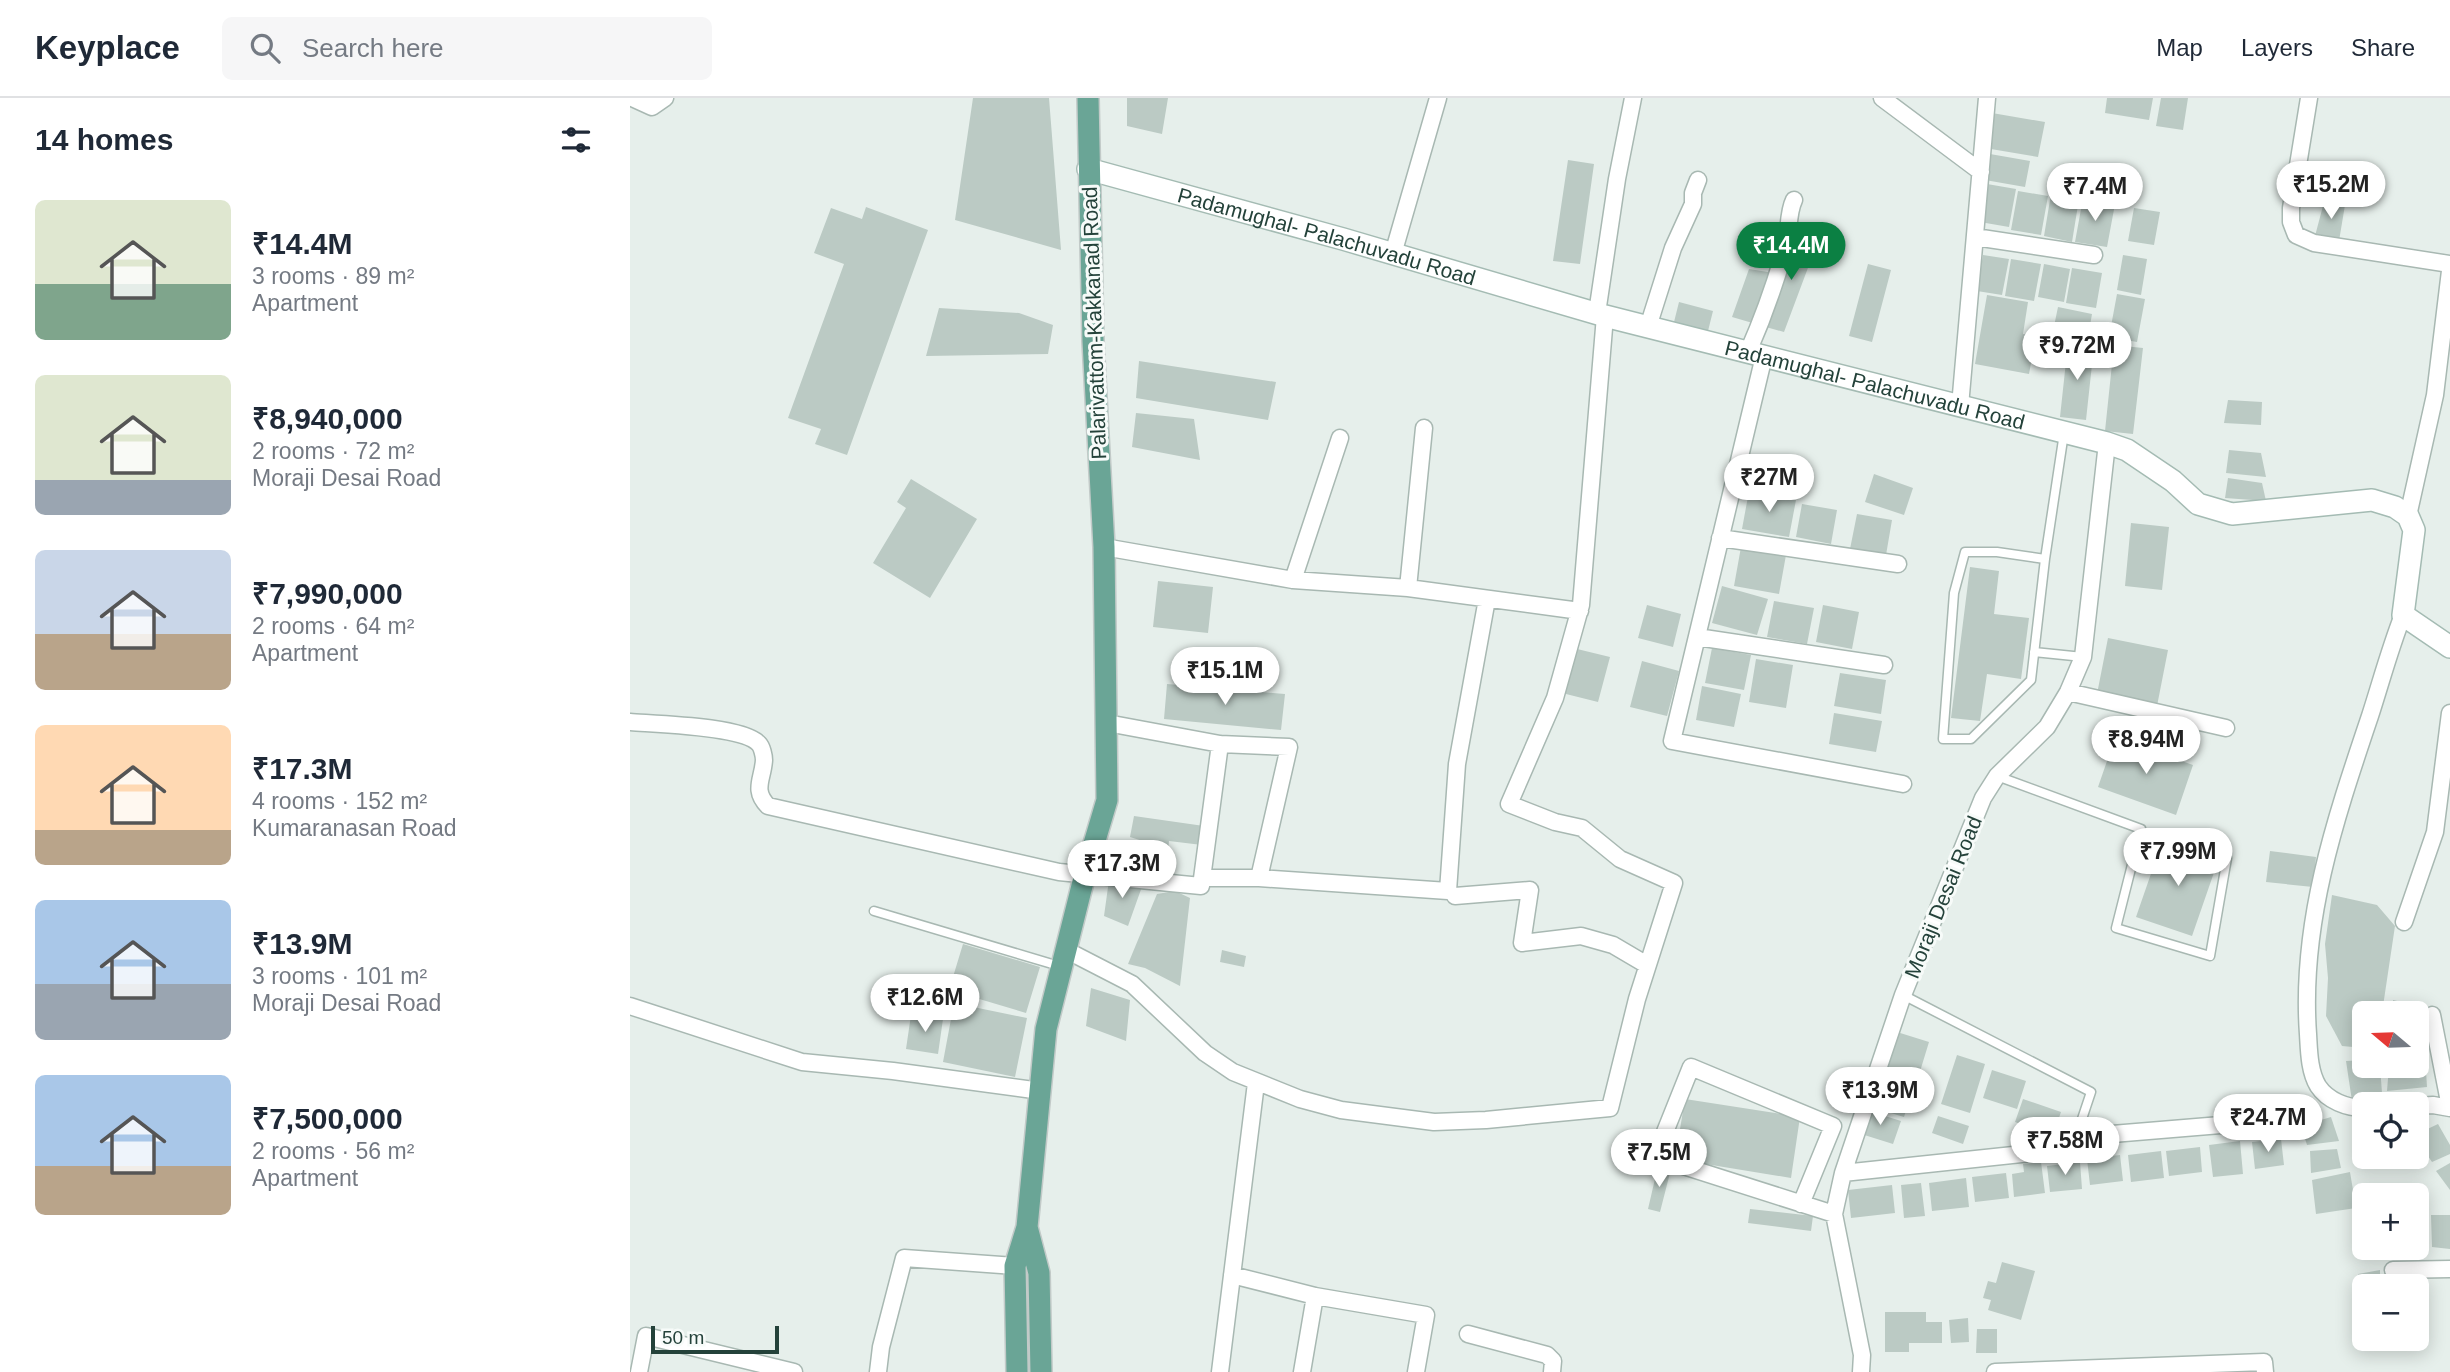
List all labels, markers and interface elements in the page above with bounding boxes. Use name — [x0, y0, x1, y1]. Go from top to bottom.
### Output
search box — [222, 17, 712, 80]
text: Keyplace — [35, 29, 180, 66]
icon: search — [246, 29, 284, 67]
text: Search here — [302, 33, 444, 63]
text: Map — [2156, 34, 2203, 61]
text: Layers — [2241, 34, 2313, 61]
text: Share — [2351, 34, 2415, 61]
icon: filters — [557, 121, 595, 159]
text: 14 homes — [35, 123, 173, 156]
pin: ₹15.2M — [2274, 162, 2388, 221]
pin: ₹7.4M — [2046, 164, 2144, 223]
text: ₹15.2M — [2292, 171, 2370, 197]
text: ₹7.4M — [2063, 173, 2127, 199]
street label: Padamughal- Palachuvadu Road — [1175, 183, 1478, 289]
street label: Palarivattom-Kakkanad Road — [1078, 186, 1110, 460]
pin: ₹14.4M — [1734, 222, 1848, 282]
text: ₹14.4M — [252, 227, 353, 260]
icon: home — [91, 228, 175, 312]
text: ₹14.4M — [1752, 232, 1830, 258]
text: 3 rooms · 89 m² — [252, 263, 414, 289]
text: Apartment — [252, 290, 358, 316]
pin: ₹9.72M — [2020, 322, 2134, 382]
text: ₹9.72M — [2038, 332, 2116, 358]
street label: Padamughal- Palachuvadu Road — [1723, 335, 2027, 433]
text: ₹8,940,000 — [252, 402, 403, 435]
icon: home — [91, 403, 175, 487]
text: 2 rooms · 72 m² — [252, 438, 414, 464]
pin: ₹27M — [1728, 454, 1810, 514]
text: ₹27M — [1740, 464, 1798, 490]
text: Moraji Desai Road — [252, 465, 441, 491]
text: ₹7,990,000 — [252, 577, 403, 610]
icon: home — [91, 578, 175, 662]
text: 2 rooms · 64 m² — [252, 613, 414, 639]
text: Apartment — [252, 640, 358, 666]
pin: ₹15.1M — [1168, 648, 1282, 707]
text: ₹15.1M — [1186, 657, 1264, 683]
pin: ₹8.94M — [2089, 716, 2203, 776]
text: ₹8.94M — [2107, 726, 2185, 752]
text: ₹17.3M — [252, 752, 353, 785]
icon: home — [91, 753, 175, 837]
text: 4 rooms · 152 m² — [252, 788, 427, 814]
street label: Moraji Desai Road — [1900, 813, 1986, 981]
text: Kumaranasan Road — [252, 815, 457, 841]
pin: ₹7.99M — [2121, 828, 2235, 888]
text: ₹7.99M — [2139, 838, 2217, 864]
pin: ₹17.3M — [1065, 840, 1179, 900]
text: ₹17.3M — [1083, 850, 1161, 876]
text: ₹13.9M — [252, 927, 353, 960]
icon: home — [91, 928, 175, 1012]
text: 3 rooms · 101 m² — [252, 963, 427, 989]
pin: ₹12.6M — [868, 974, 982, 1034]
text: ₹12.6M — [886, 984, 964, 1010]
text: Moraji Desai Road — [252, 990, 441, 1016]
north arrow — [2352, 1001, 2429, 1078]
map controls — [2352, 1001, 2429, 1351]
pin: ₹13.9M — [1823, 1068, 1937, 1127]
text: ₹13.9M — [1841, 1077, 1919, 1103]
button: locate — [2352, 1092, 2429, 1169]
pin: ₹24.7M — [2211, 1094, 2325, 1154]
text: ₹7,500,000 — [252, 1102, 403, 1135]
icon: home — [91, 1103, 175, 1187]
text: ₹24.7M — [2229, 1104, 2307, 1130]
pin: ₹7.58M — [2008, 1118, 2122, 1177]
text: ₹7.58M — [2026, 1127, 2104, 1153]
pin: ₹7.5M — [1610, 1130, 1708, 1189]
text: 2 rooms · 56 m² — [252, 1138, 414, 1164]
text: ₹7.5M — [1627, 1139, 1691, 1165]
text: Apartment — [252, 1165, 358, 1191]
button: + — [2352, 1183, 2429, 1260]
button: − — [2352, 1274, 2429, 1351]
scale bar — [651, 1323, 779, 1355]
text: 50 m — [662, 1327, 704, 1348]

